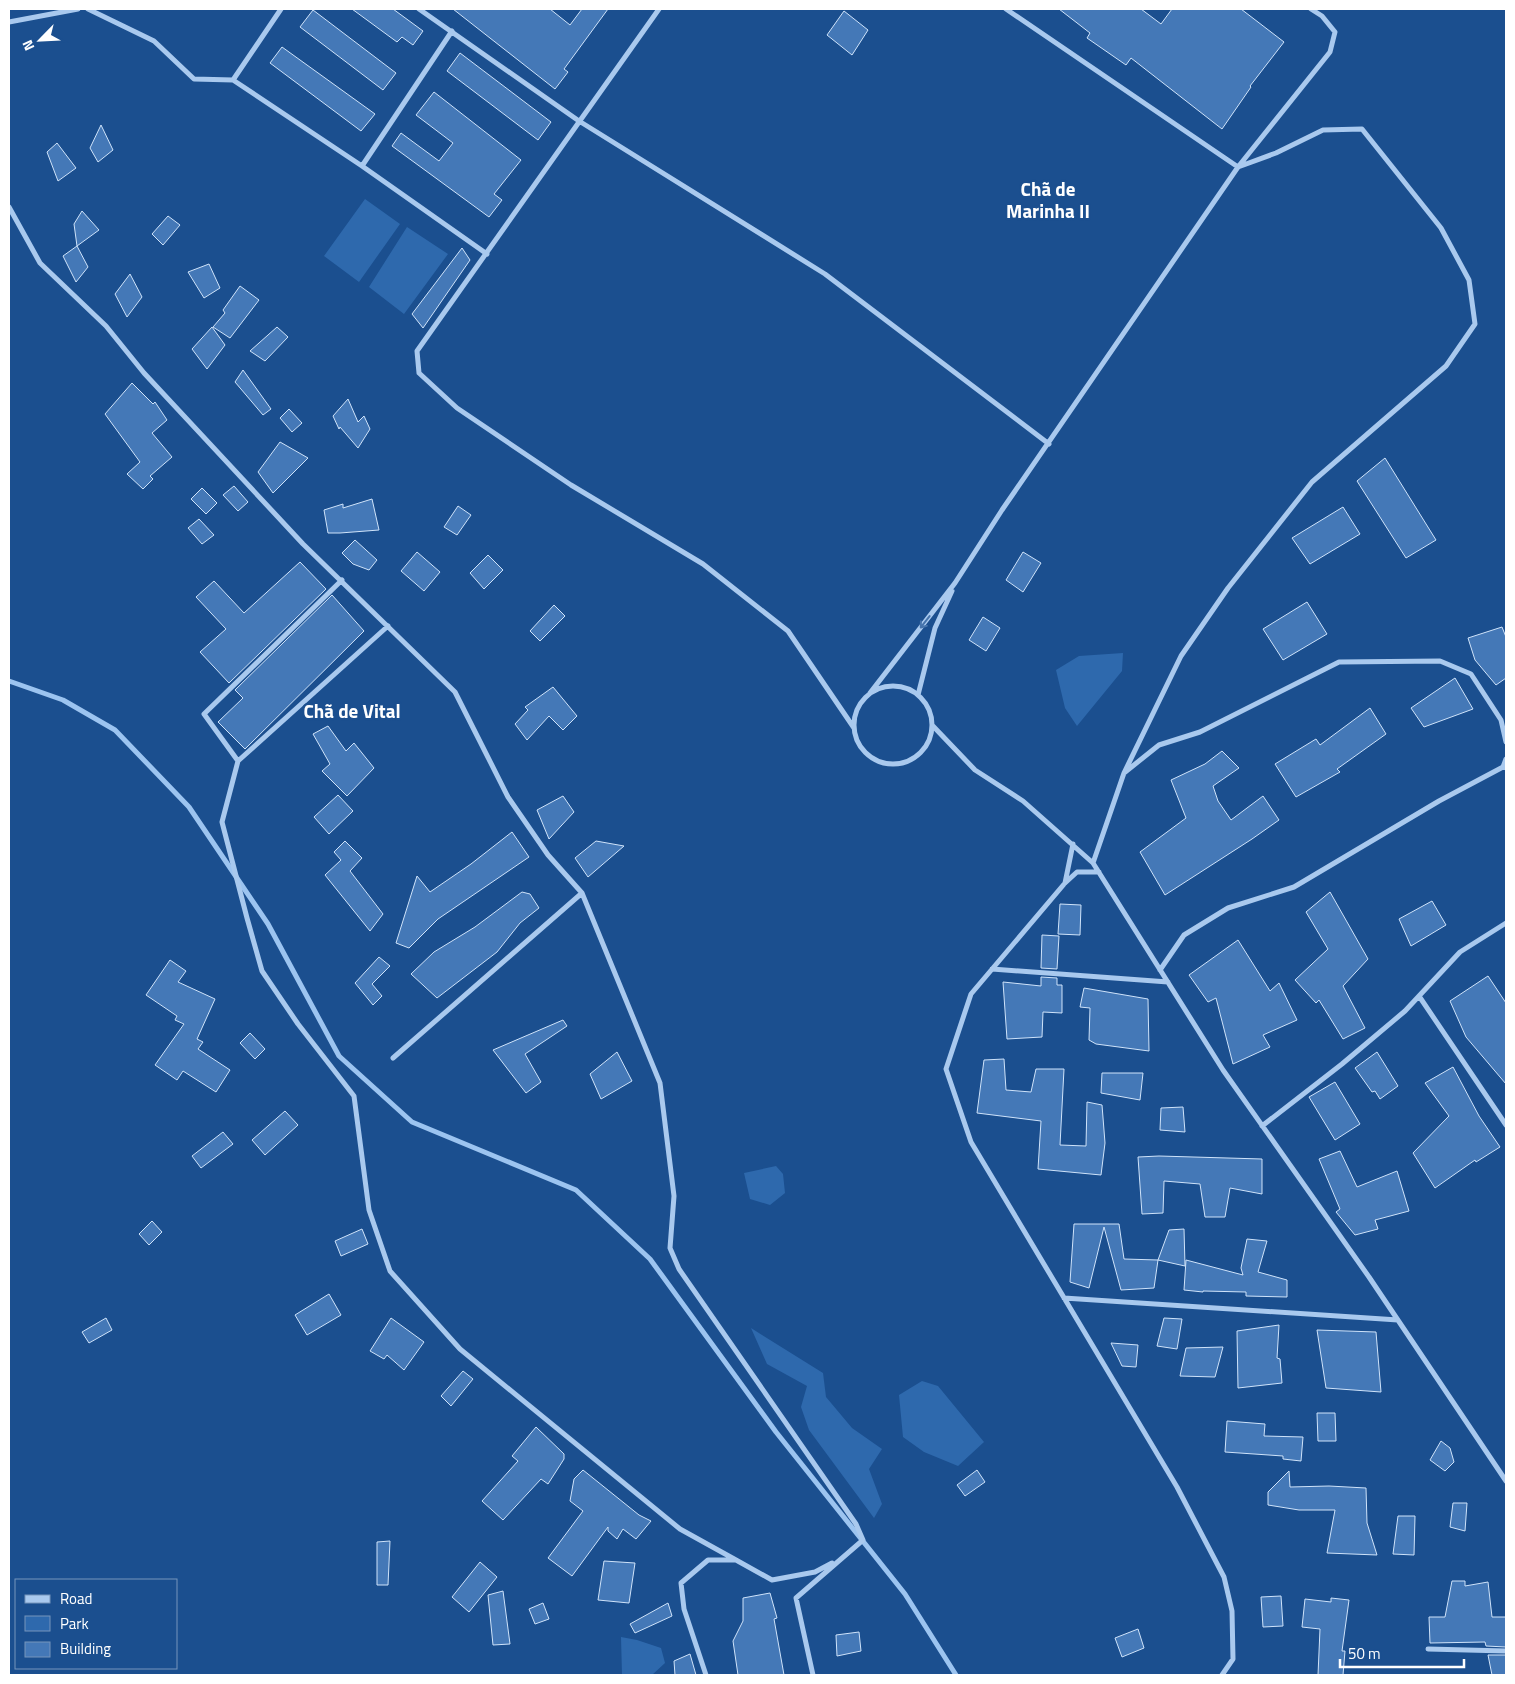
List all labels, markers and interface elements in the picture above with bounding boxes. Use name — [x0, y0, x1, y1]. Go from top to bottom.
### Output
north arrow — [15, 15, 65, 65]
text: N — [16, 37, 39, 54]
district label: Chã de Marinha II — [1006, 174, 1090, 225]
one-way arrow — [920, 615, 930, 629]
district label: Chã de Vital — [303, 696, 401, 725]
legend — [15, 1579, 178, 1669]
text: Road — [60, 1587, 92, 1610]
text: Park — [60, 1612, 89, 1635]
scale bar — [1340, 1636, 1464, 1668]
text: Building — [60, 1637, 111, 1660]
text: 50 m — [1348, 1642, 1381, 1665]

